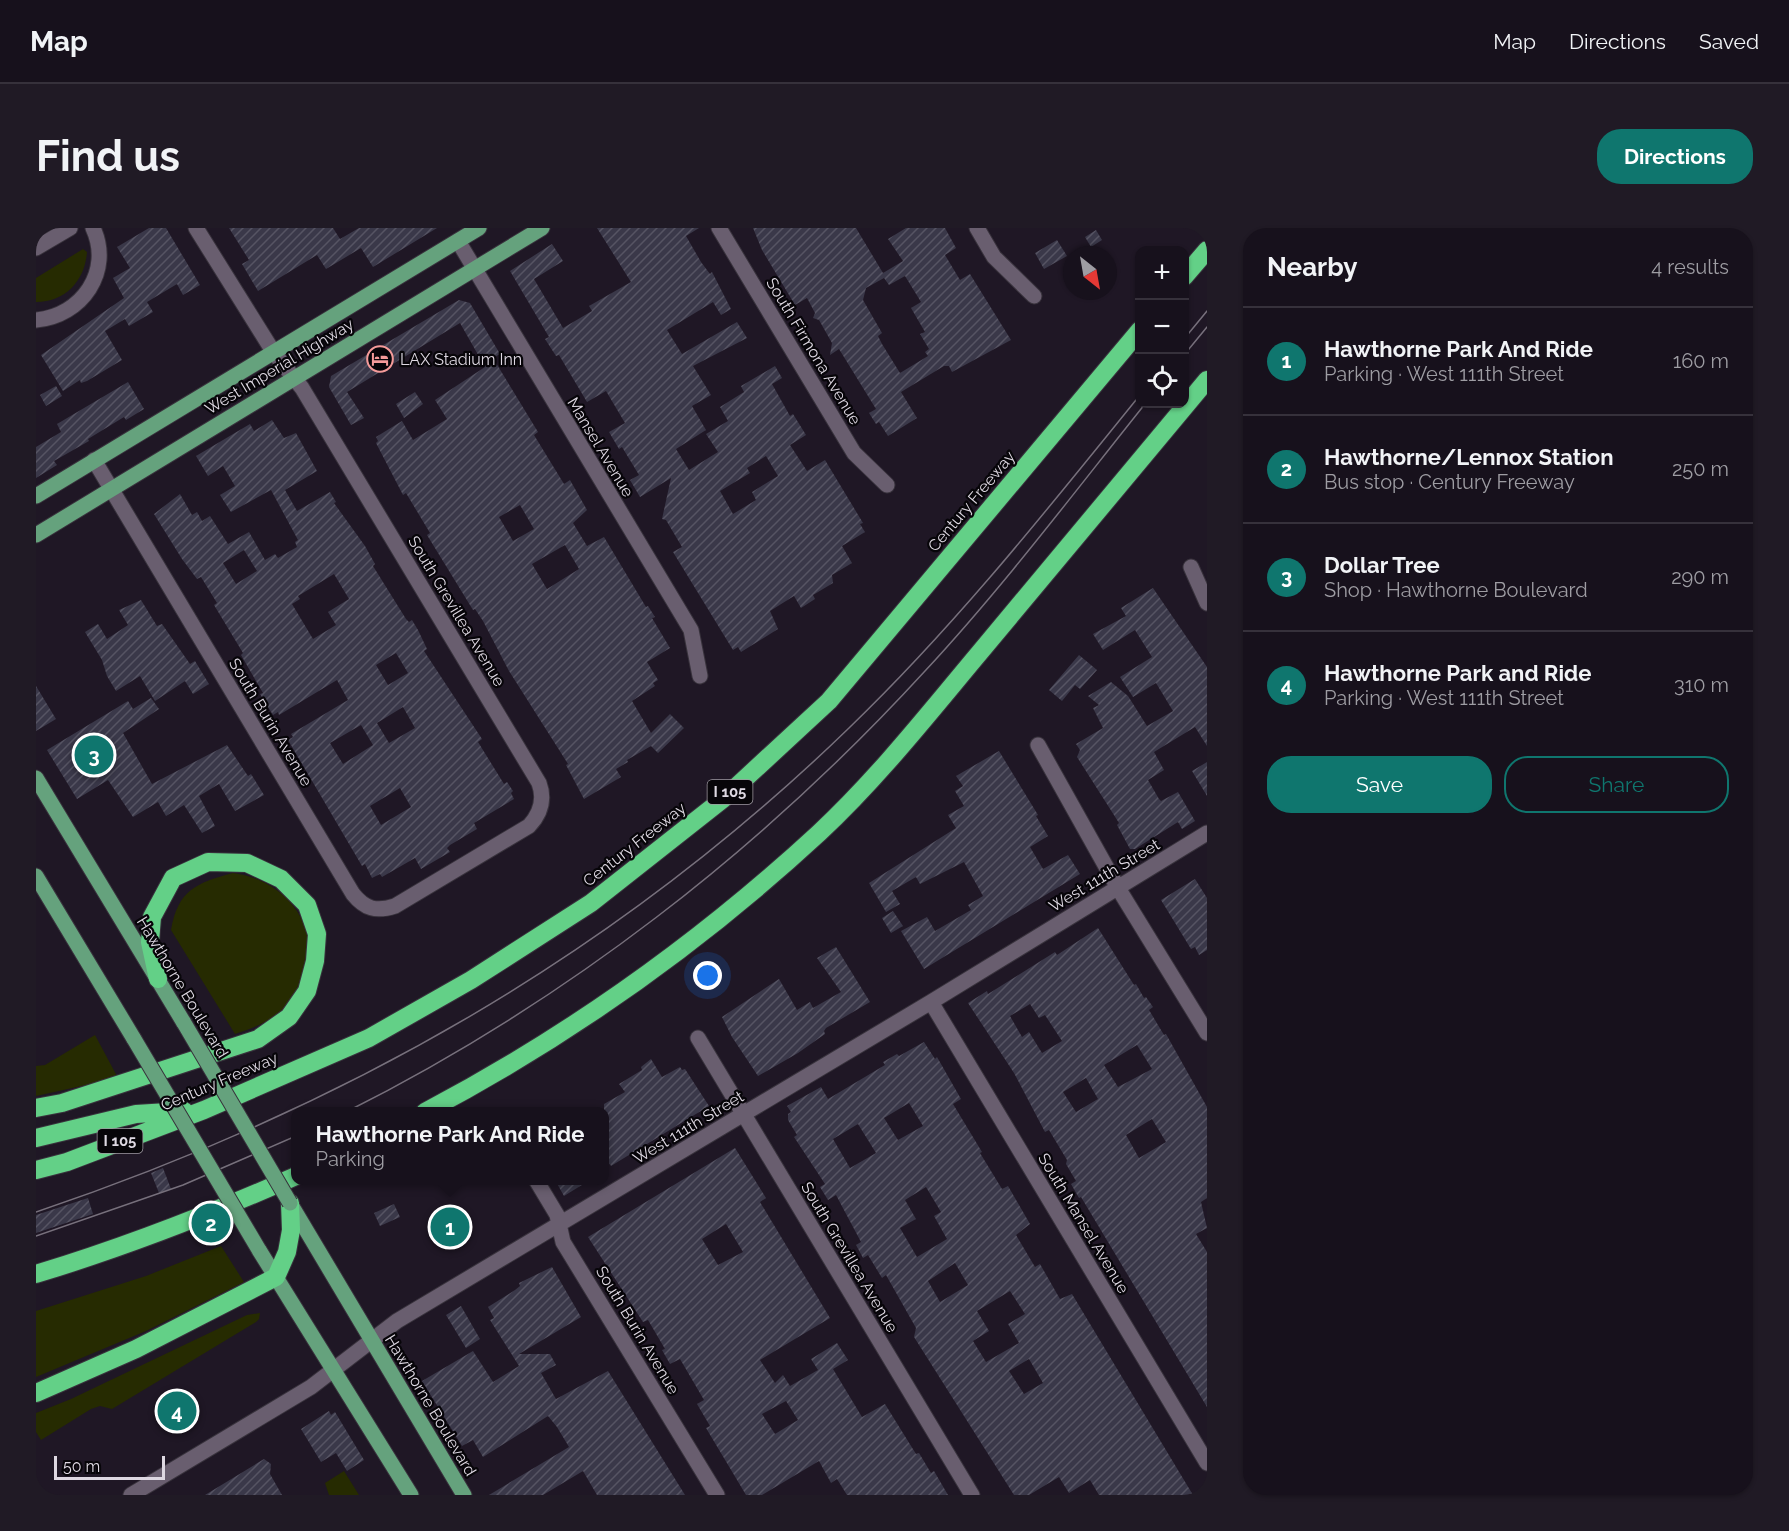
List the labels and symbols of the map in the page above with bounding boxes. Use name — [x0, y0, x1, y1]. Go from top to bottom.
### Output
north arrow — [1063, 246, 1117, 300]
street label: South Firmona Avenue — [762, 274, 865, 428]
street label: West Imperial Highway — [201, 314, 357, 418]
hotel icon: LAX Stadium Inn — [365, 344, 395, 374]
place label: LAX Stadium Inn — [400, 350, 522, 369]
street label: Mansel Avenue — [563, 394, 638, 500]
street label: Century Freeway — [924, 447, 1019, 555]
street label: South Grevillea Avenue — [404, 533, 509, 690]
street label: South Burin Avenue — [225, 655, 316, 790]
pin: 3 — [74, 732, 114, 778]
road number: I 105 — [708, 780, 752, 804]
street label: Century Freeway — [579, 798, 690, 890]
street label: West 111th Street — [1045, 835, 1164, 916]
street label: Hawthorne Boulevard — [133, 913, 232, 1061]
your location — [693, 961, 722, 990]
street label: Century Freeway — [158, 1048, 281, 1115]
street label: West 111th Street — [629, 1087, 748, 1168]
road number: I 105 — [98, 1129, 142, 1153]
street label: South Mansel Avenue — [1034, 1150, 1133, 1297]
street label: South Grevillea Avenue — [797, 1179, 902, 1336]
pin: 2 — [192, 1200, 231, 1246]
pin: 1 — [430, 1204, 470, 1250]
street label: South Burin Avenue — [592, 1263, 683, 1398]
street label: Hawthorne Boulevard — [381, 1331, 480, 1479]
pin: 4 — [158, 1388, 196, 1434]
scale bar — [54, 1453, 165, 1480]

